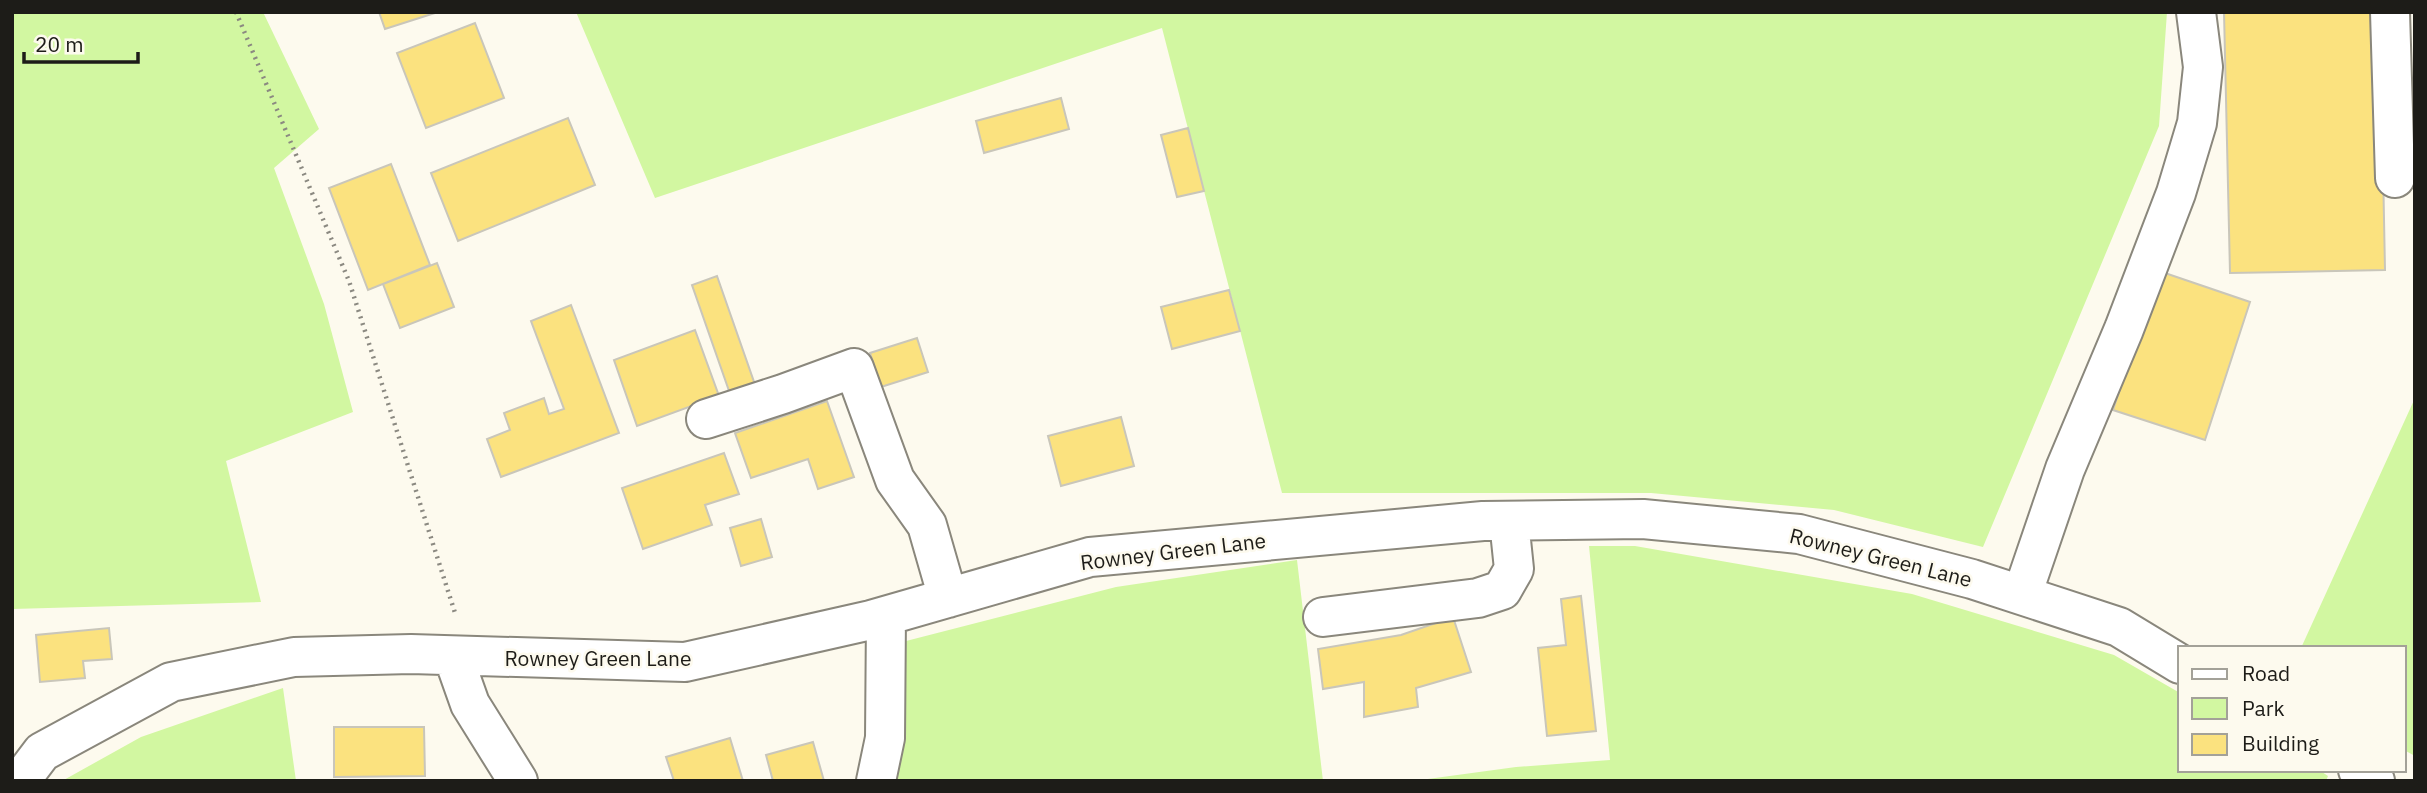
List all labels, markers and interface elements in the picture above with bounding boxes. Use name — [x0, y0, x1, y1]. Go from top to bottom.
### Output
scale bar — [24, 21, 138, 65]
text: 20 m — [35, 30, 84, 58]
street label: Rowney Green Lane — [1787, 521, 1975, 593]
street label: Rowney Green Lane — [1078, 526, 1268, 576]
street label: Rowney Green Lane — [504, 644, 692, 672]
legend — [2178, 646, 2406, 772]
text: Road — [2242, 659, 2290, 687]
text: Park — [2242, 694, 2285, 722]
text: Building — [2242, 729, 2319, 757]

